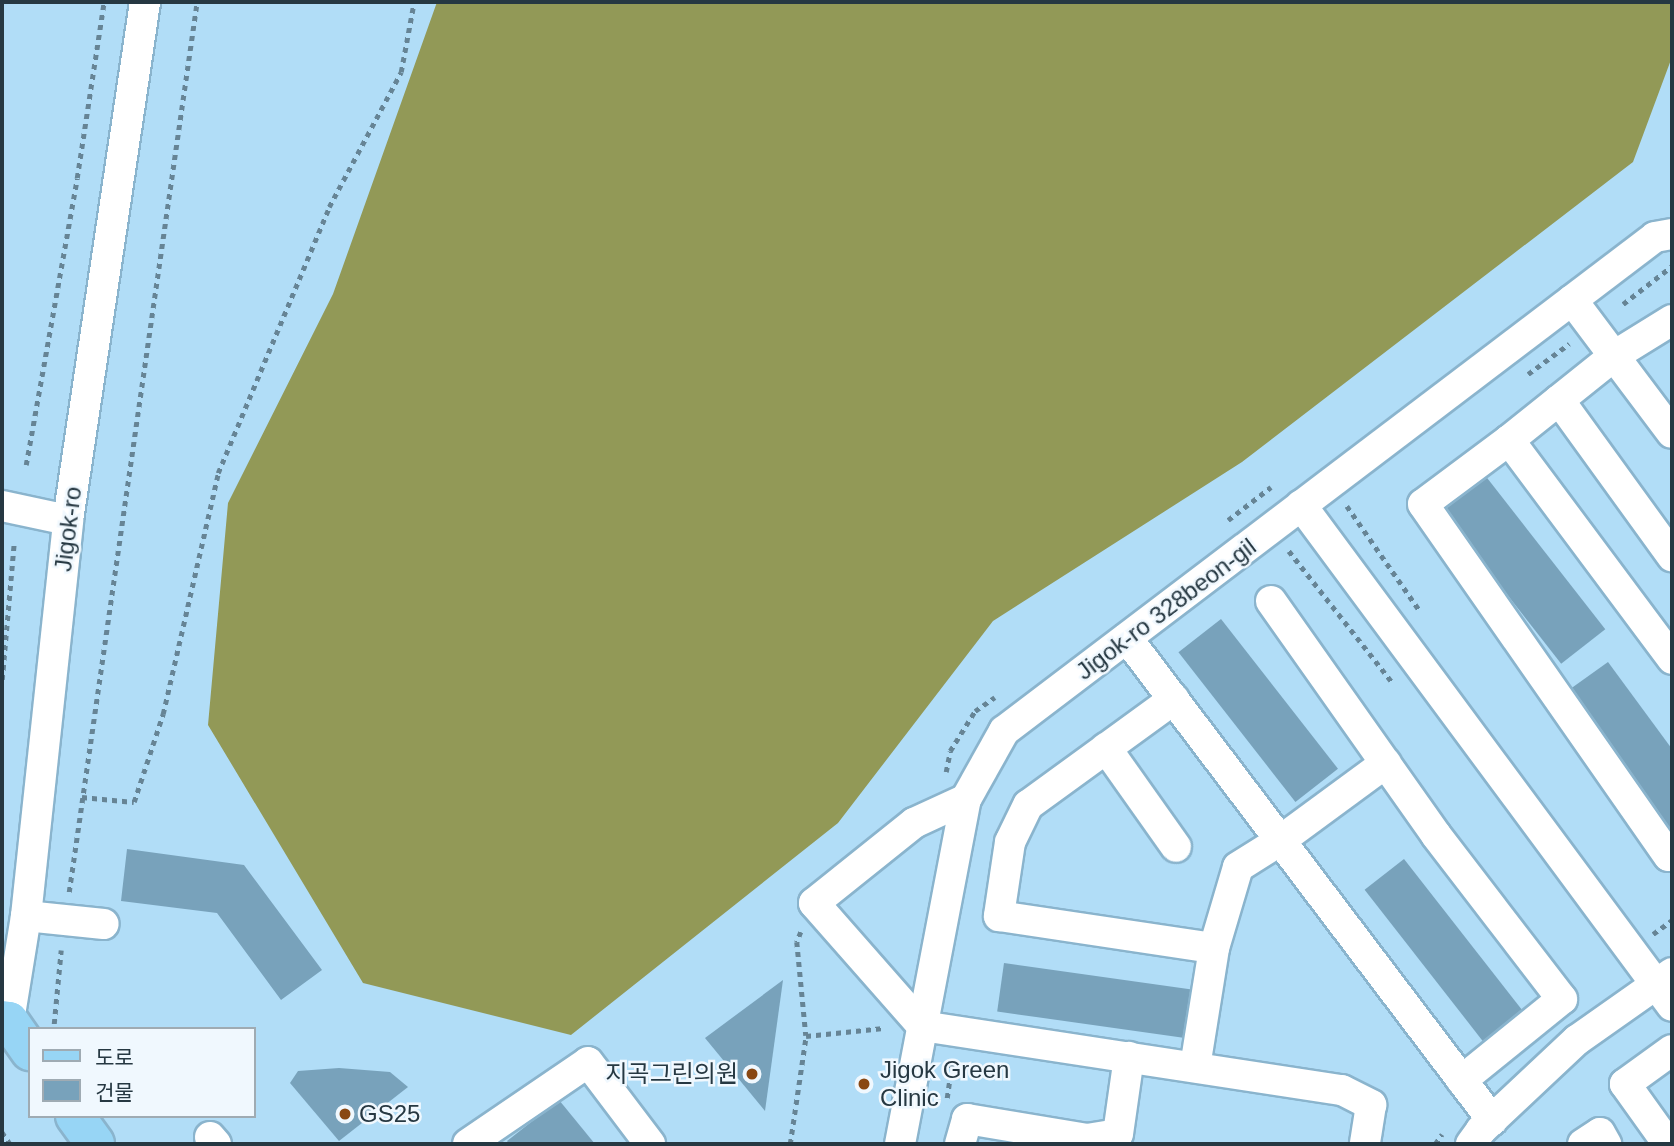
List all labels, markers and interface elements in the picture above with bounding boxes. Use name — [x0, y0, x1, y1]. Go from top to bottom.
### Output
street label: Jigok-ro — [49, 485, 87, 573]
street label: Jigok-ro 328beon-gil — [1070, 532, 1262, 686]
legend — [28, 1027, 256, 1118]
text: 도로 — [95, 1046, 134, 1069]
place label: Jigok Green Clinic — [880, 1056, 1009, 1112]
place label: 지곡그린의원 — [606, 1060, 738, 1088]
marker: 지곡그린의원 — [744, 1066, 760, 1082]
marker: Jigok Green Clinic — [854, 1074, 874, 1094]
text: 건물 — [95, 1081, 134, 1104]
place label: GS25 — [359, 1100, 420, 1128]
marker: GS25 — [337, 1106, 353, 1122]

